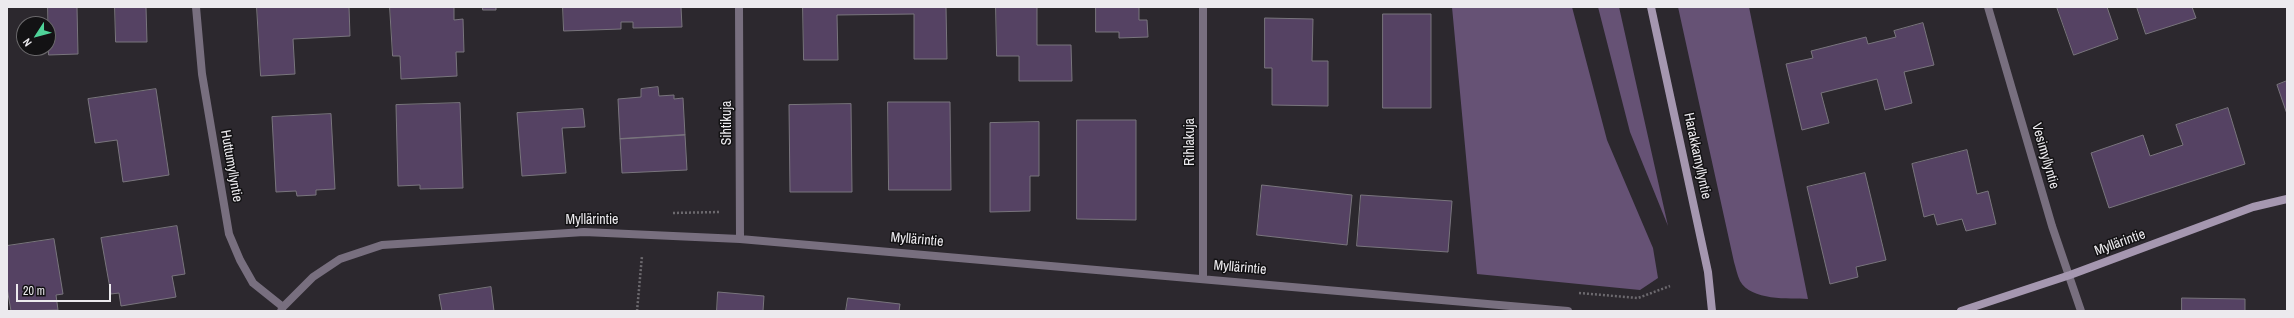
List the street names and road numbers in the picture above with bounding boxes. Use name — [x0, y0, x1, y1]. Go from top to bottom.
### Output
street label: Sihtikuja — [719, 101, 735, 145]
street label: Harakkamyllyntie — [1680, 111, 1714, 201]
street label: Rihlakuja — [1182, 118, 1198, 166]
street label: Vesimyllyntie — [2028, 121, 2062, 191]
street label: Huttumyllyntie — [216, 129, 246, 203]
street label: Myllärintie — [566, 212, 618, 228]
street label: Myllärintie — [2092, 226, 2148, 260]
street label: Myllärintie — [890, 229, 944, 251]
street label: Myllärintie — [1213, 257, 1267, 279]

